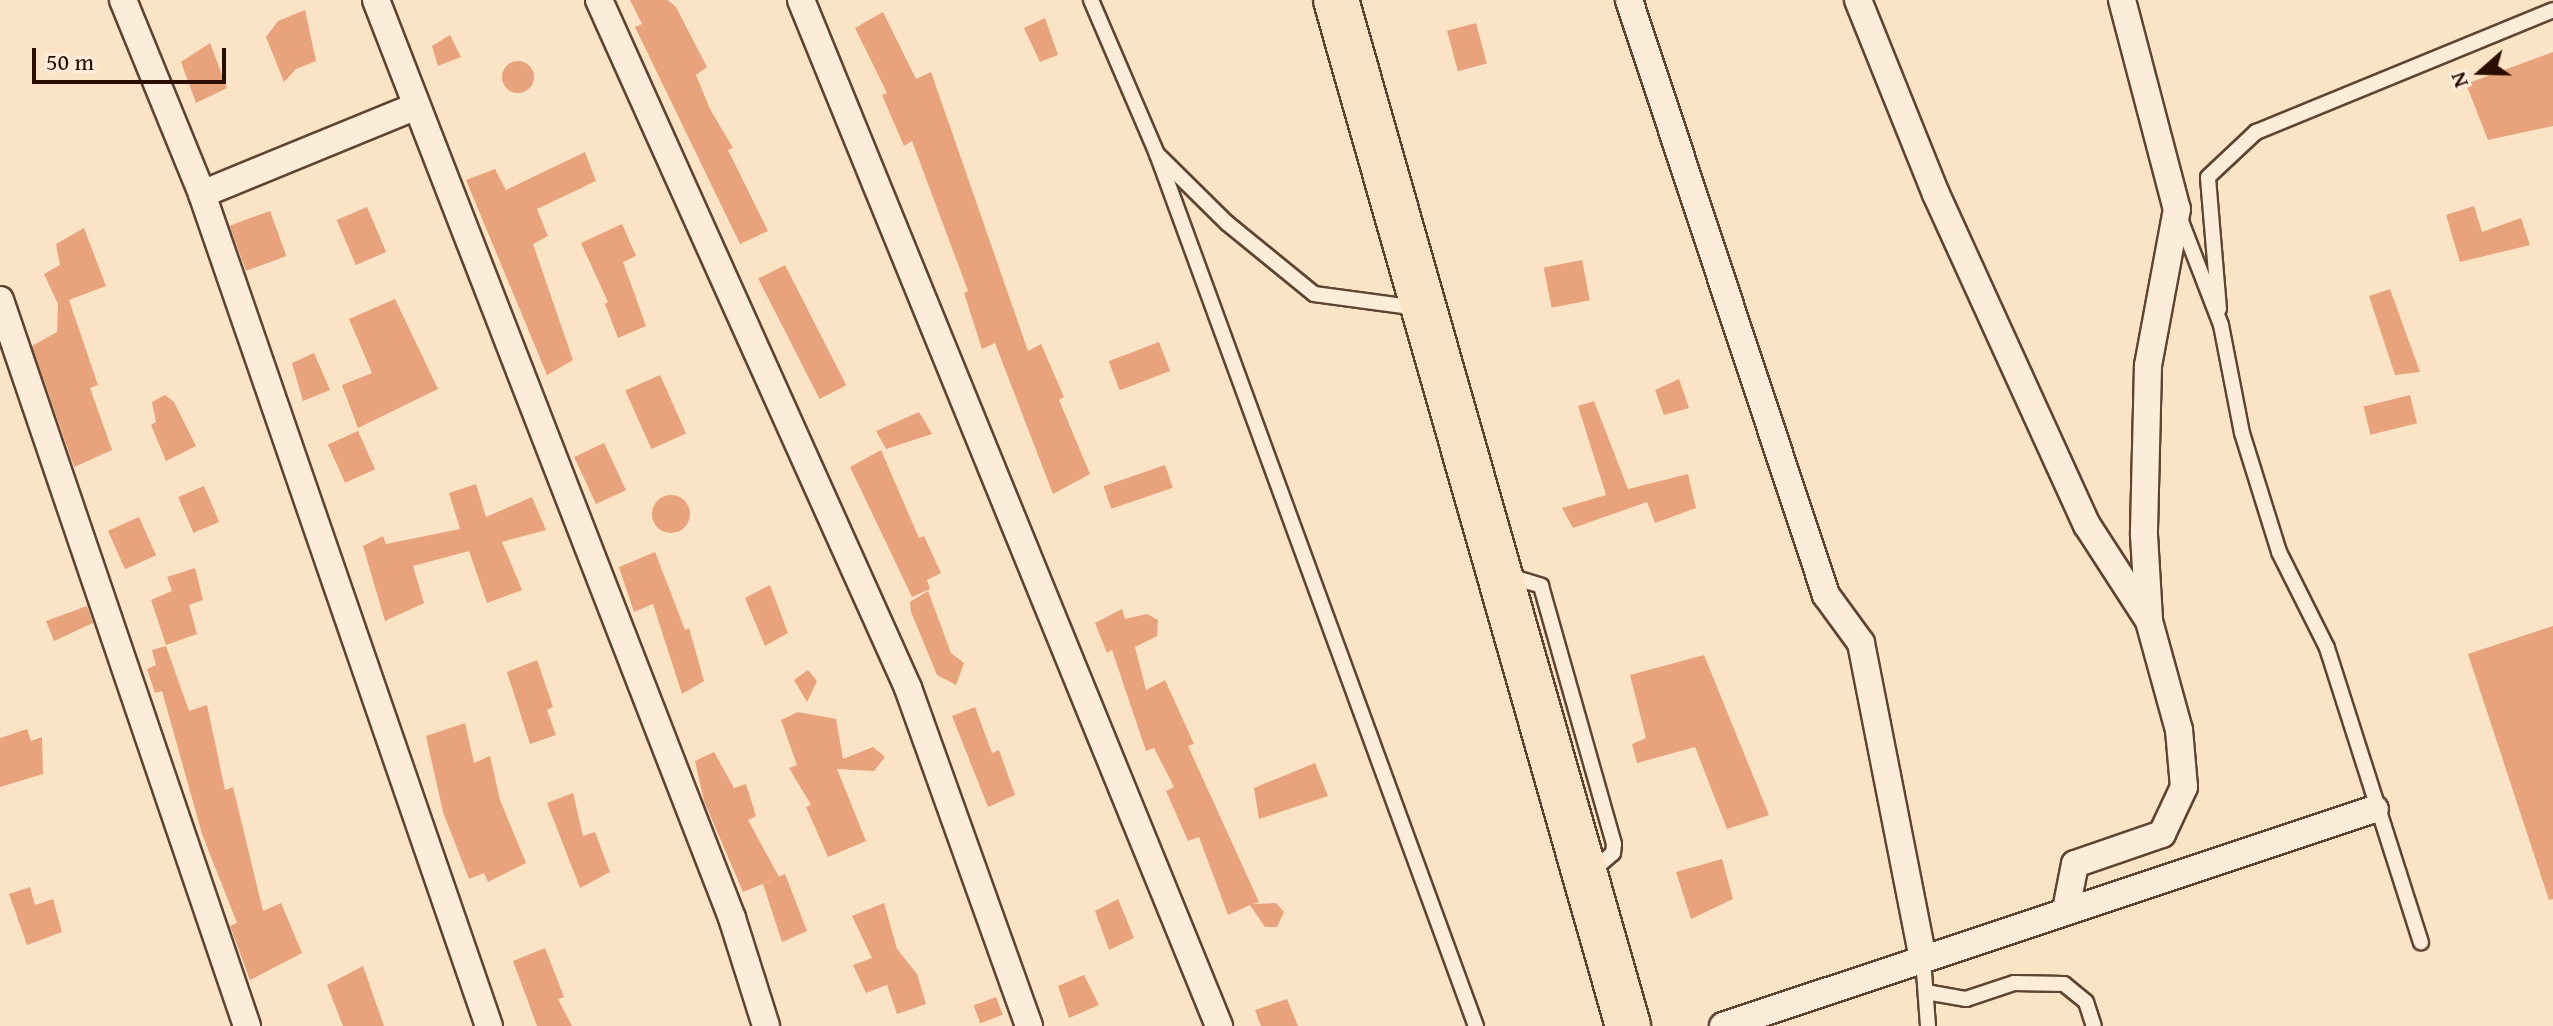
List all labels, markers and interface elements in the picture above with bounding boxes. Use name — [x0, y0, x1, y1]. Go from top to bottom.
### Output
scale bar — [36, 32, 230, 82]
north arrow — [2441, 32, 2521, 112]
text: 50 m — [46, 44, 94, 79]
text: N — [2441, 68, 2476, 93]

